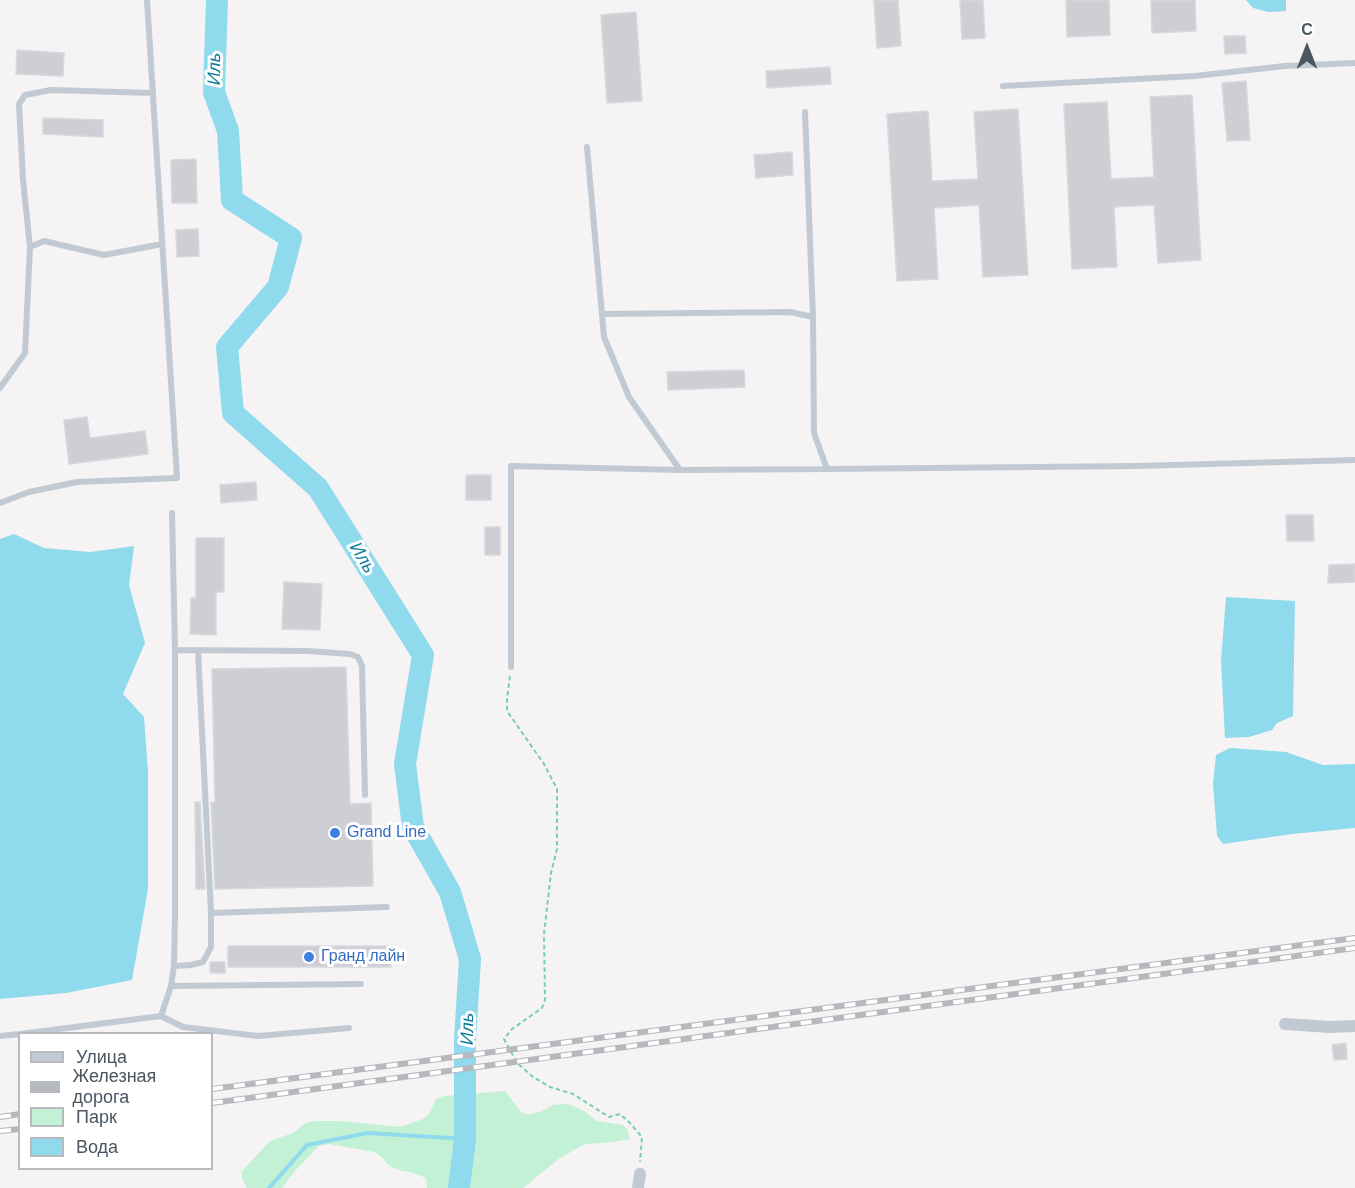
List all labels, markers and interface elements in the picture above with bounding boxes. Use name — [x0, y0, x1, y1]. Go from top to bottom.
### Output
north arrow — [1277, 18, 1337, 78]
text: С — [1301, 21, 1313, 38]
water label: Иль — [204, 53, 226, 85]
water label: Иль — [344, 538, 380, 578]
place label: Grand Line — [347, 823, 426, 843]
marker: Grand Line — [328, 826, 342, 840]
place label: Гранд лайн — [321, 947, 405, 967]
marker: Гранд лайн — [302, 950, 316, 964]
water label: Иль — [457, 1013, 479, 1045]
legend — [18, 1032, 213, 1170]
text: Улица — [76, 1047, 127, 1067]
text: Железная дорога — [72, 1066, 156, 1107]
text: Парк — [76, 1107, 117, 1127]
text: Вода — [76, 1137, 118, 1157]

